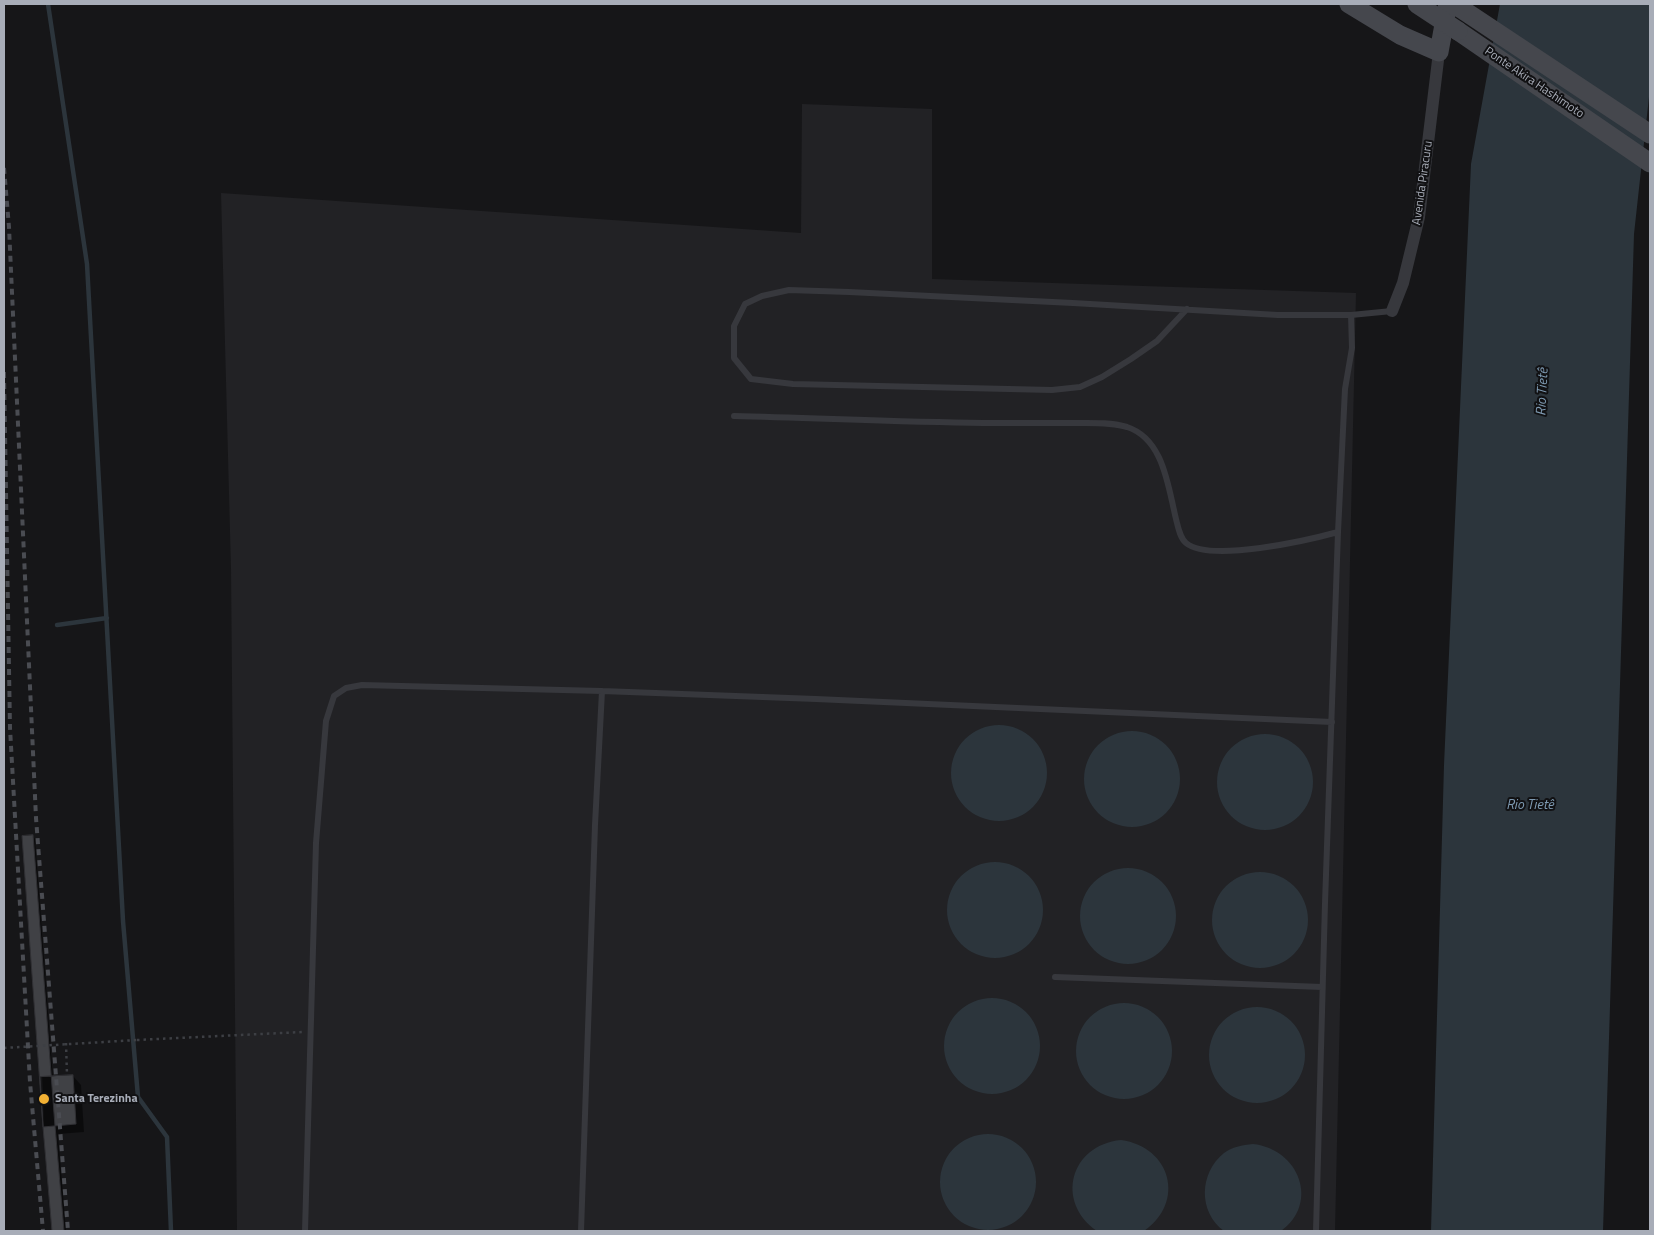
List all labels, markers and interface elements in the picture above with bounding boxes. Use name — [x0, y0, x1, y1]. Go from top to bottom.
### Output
street label: Ponte Akira Hashimoto — [1482, 44, 1586, 122]
street label: Avenida Piracuru — [1410, 140, 1436, 226]
water label: Rio Tietê — [1533, 368, 1553, 416]
water label: Rio Tietê — [1506, 798, 1554, 814]
marker: Santa Terezinha — [37, 1092, 51, 1106]
place label: Santa Terezinha — [55, 1092, 138, 1106]

